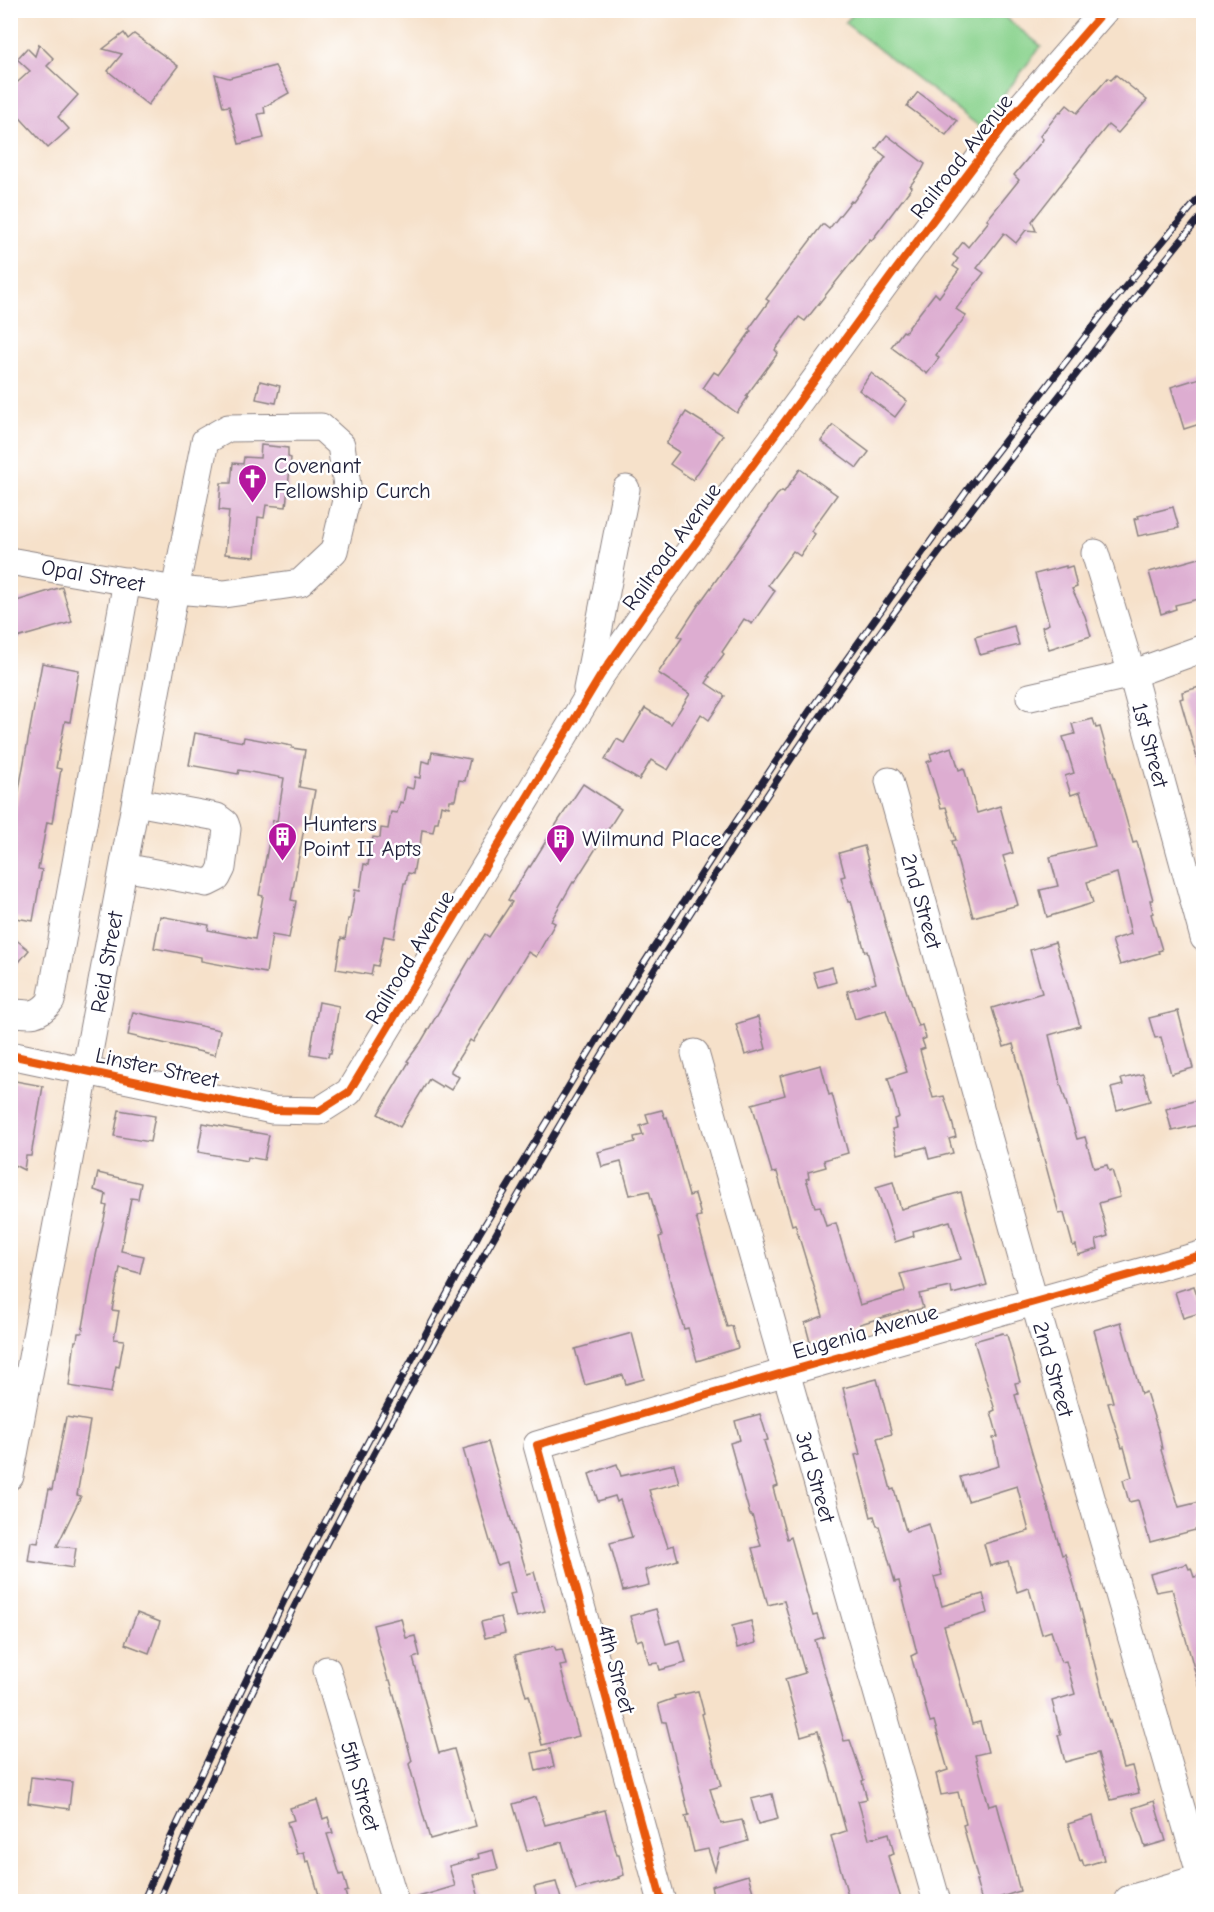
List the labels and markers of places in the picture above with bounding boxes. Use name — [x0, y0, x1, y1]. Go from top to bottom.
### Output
place label: Covenant Fellowship Curch — [274, 453, 431, 504]
church icon: Covenant Fellowship Curch — [237, 462, 269, 504]
place label: Hunters Point II Apts — [303, 811, 421, 862]
building icon: Hunters Point II Apts — [266, 820, 298, 862]
building icon: Wilmund Place — [545, 822, 577, 864]
place label: Wilmund Place — [582, 826, 722, 852]

